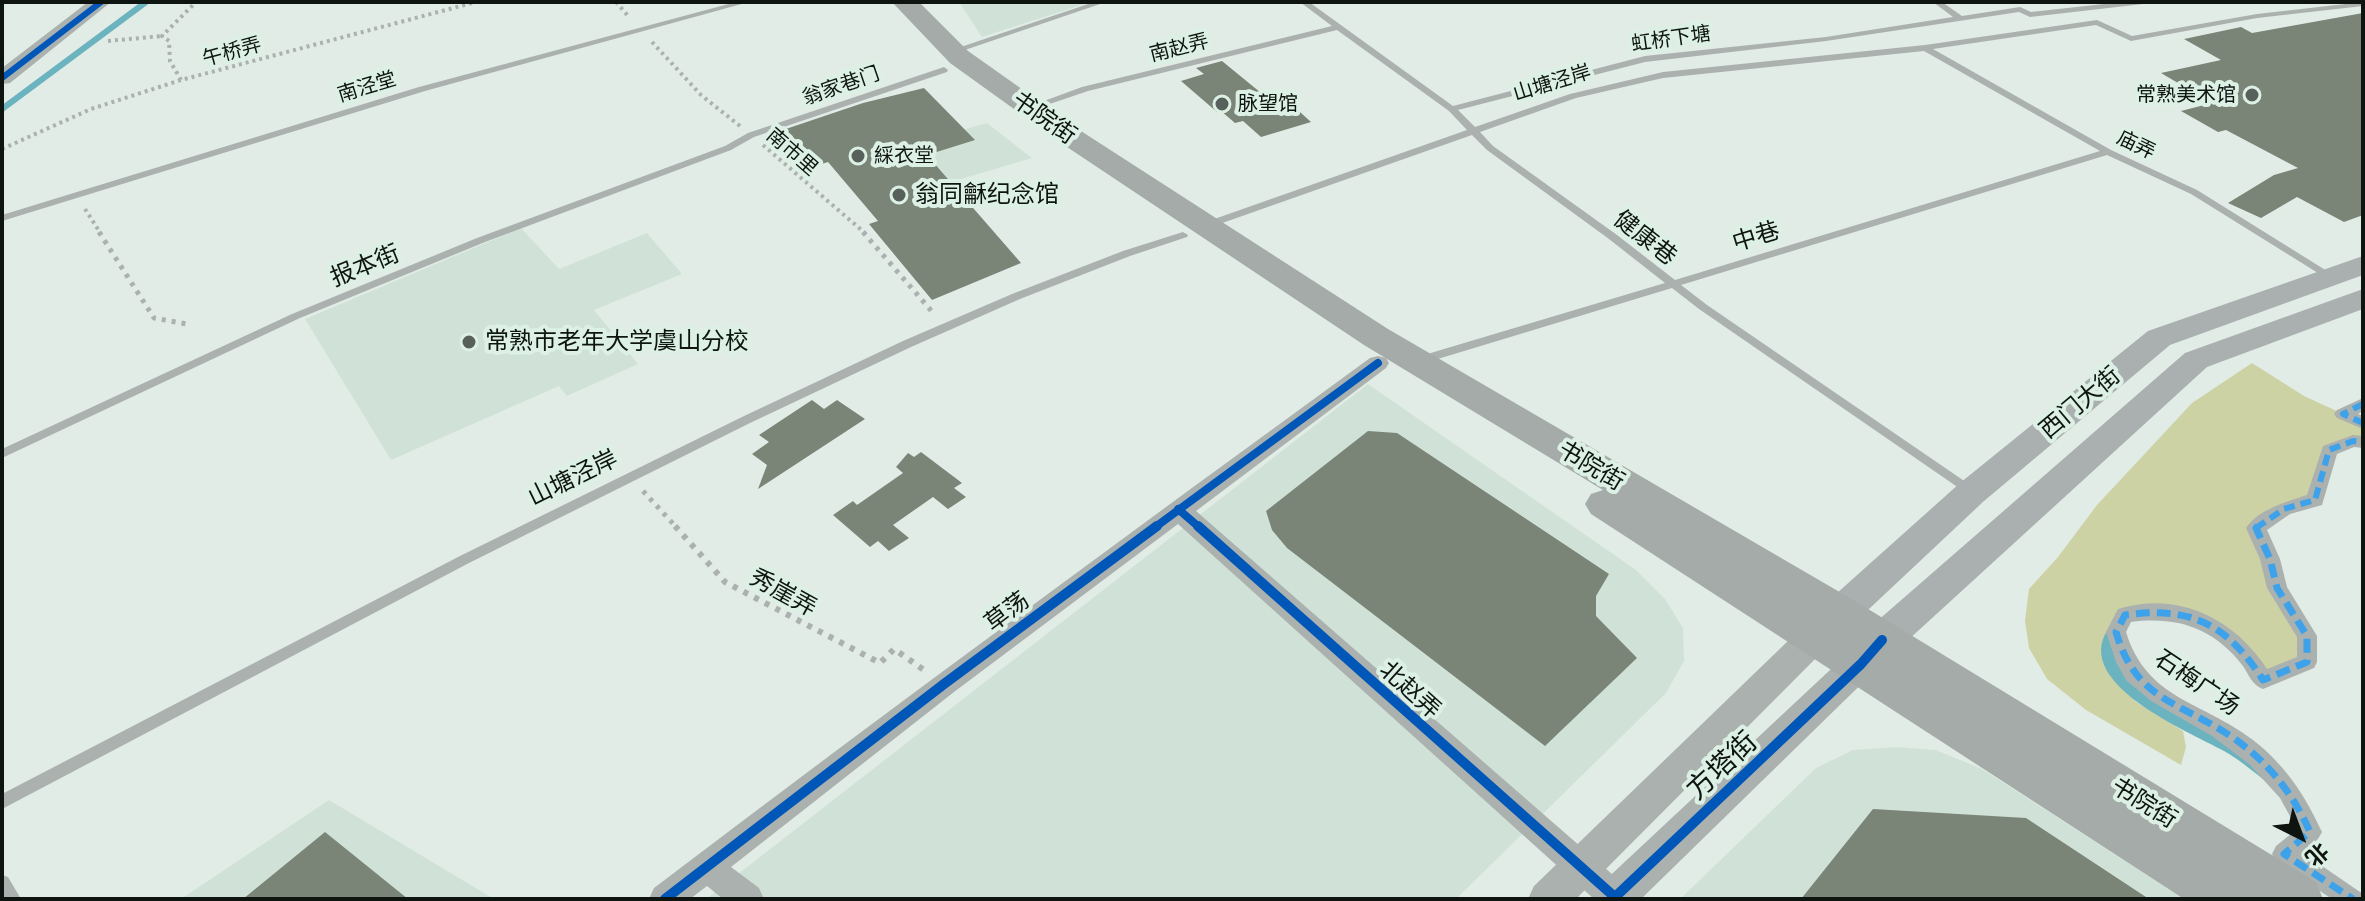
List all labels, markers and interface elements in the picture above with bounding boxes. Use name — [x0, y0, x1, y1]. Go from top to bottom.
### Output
street label: 虹桥下塘 — [1630, 22, 1712, 56]
street label: 南赵弄 — [1147, 29, 1211, 67]
street label: 午桥弄 — [200, 33, 264, 71]
street label: 山塘泾岸 — [1510, 60, 1594, 106]
street label: 翁家巷门 — [799, 62, 883, 110]
street label: 南泾堂 — [335, 67, 399, 107]
place label: 常熟美术馆 — [2136, 83, 2236, 107]
street label: 书院街 — [1006, 86, 1082, 150]
marker: 常熟美术馆 — [2243, 86, 2261, 104]
place label: 脉望馆 — [1238, 92, 1298, 116]
marker: 脉望馆 — [1213, 95, 1231, 113]
street label: 南市里 — [761, 123, 823, 181]
street label: 庙弄 — [2113, 125, 2159, 165]
place label: 綵衣堂 — [874, 144, 934, 168]
marker: 綵衣堂 — [849, 147, 867, 165]
place label: 翁同龢纪念馆 — [915, 181, 1059, 209]
marker: 翁同龢纪念馆 — [890, 186, 908, 204]
street label: 健康巷 — [1608, 204, 1682, 272]
street label: 中巷 — [1729, 216, 1783, 258]
street label: 报本街 — [326, 239, 404, 293]
place label: 常熟市老年大学虞山分校 — [485, 328, 749, 356]
marker: 常熟市老年大学虞山分校 — [460, 333, 478, 351]
street label: 西门大街 — [2034, 361, 2126, 445]
street label: 书院街 — [1553, 435, 1629, 497]
street label: 山塘泾岸 — [524, 444, 622, 512]
street label: 秀崖弄 — [745, 563, 821, 623]
street label: 草荡 — [979, 586, 1035, 638]
street label: 石梅广场 — [2149, 644, 2245, 722]
street label: 北赵弄 — [1374, 655, 1446, 725]
street label: 方塔街 — [1680, 725, 1764, 807]
street label: 书院街 — [2106, 772, 2182, 834]
north arrow — [2261, 797, 2341, 877]
text: 北 — [2300, 838, 2334, 872]

